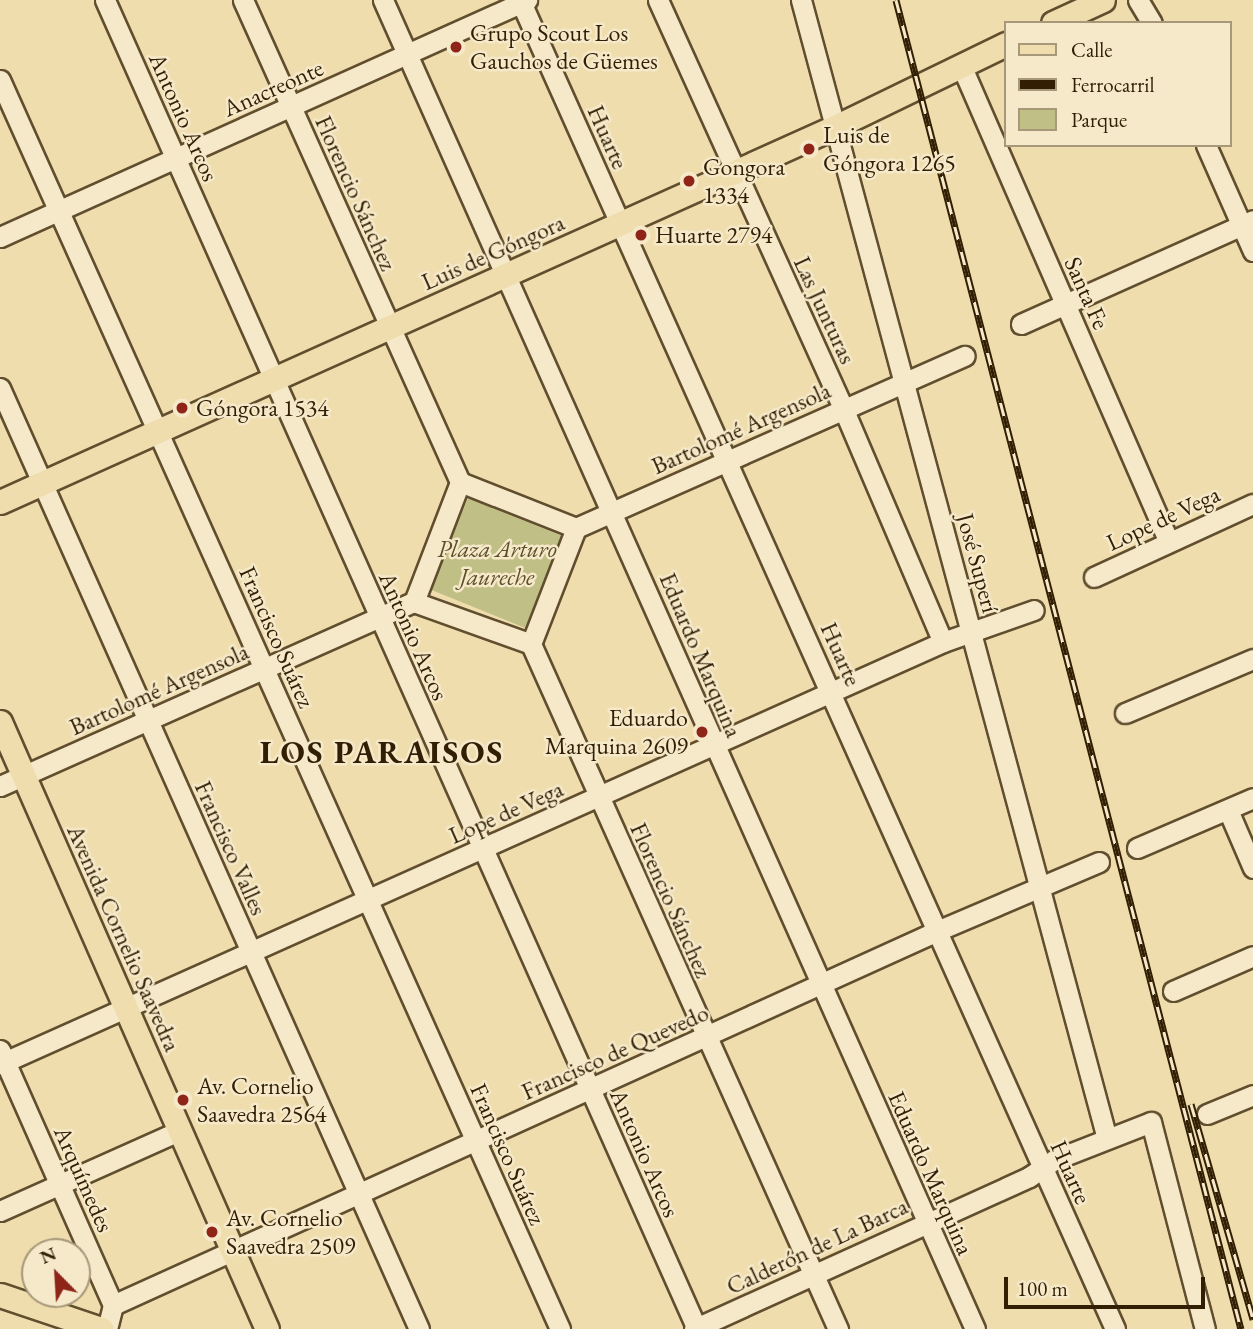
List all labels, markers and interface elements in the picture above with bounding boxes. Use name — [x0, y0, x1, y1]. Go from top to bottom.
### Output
place label: Grupo Scout Los Gauchos de Güemes — [470, 19, 658, 75]
legend — [1004, 21, 1232, 147]
text: Calle — [1071, 36, 1113, 63]
marker: Grupo Scout Los Gauchos de Güemes — [448, 39, 464, 55]
street label: Antonio Arcos — [143, 48, 225, 186]
street label: Anacreonte — [218, 53, 328, 123]
text: Ferrocarril — [1071, 71, 1155, 98]
street label: Huarte — [581, 101, 635, 173]
text: Parque — [1071, 106, 1127, 133]
street label: Florencio Sánchez — [309, 111, 403, 275]
place label: Luis de Góngora 1265 — [823, 121, 956, 177]
marker: Luis de Góngora 1265 — [801, 141, 817, 157]
place label: Gongora 1334 — [703, 153, 785, 209]
marker: Gongora 1334 — [681, 173, 697, 189]
street label: Luis de Góngora — [417, 208, 569, 296]
place label: Huarte 2794 — [655, 221, 772, 249]
marker: Huarte 2794 — [633, 227, 649, 243]
street label: Las Junturas — [788, 252, 862, 368]
street label: Santa Fe — [1058, 252, 1116, 334]
street label: Bartolomé Argensola — [647, 376, 835, 480]
place label: Góngora 1534 — [196, 394, 329, 422]
marker: Góngora 1534 — [174, 400, 190, 416]
street label: Lope de Vega — [1102, 479, 1224, 557]
street label: José Superí — [951, 510, 1005, 616]
park label: Plaza Arturo Jaureche — [437, 535, 557, 591]
street label: Francisco Suárez — [233, 562, 321, 712]
street label: Antonio Arcos — [373, 567, 455, 705]
street label: Eduardo Marquina — [653, 568, 749, 742]
street label: Huarte — [814, 618, 868, 690]
street label: Bartolomé Argensola — [65, 637, 253, 741]
place label: Eduardo Marquina 2609 — [545, 704, 688, 760]
marker: Eduardo Marquina 2609 — [694, 724, 710, 740]
district label: LOS PARAISOS — [261, 733, 503, 771]
street label: Lope de Vega — [444, 774, 568, 850]
street label: Francisco Valles — [189, 776, 273, 920]
street label: Florencio Sánchez — [624, 818, 718, 982]
street label: Avenida Cornelio Saavedra — [61, 820, 187, 1056]
street label: Francisco de Quevedo — [517, 998, 713, 1106]
place label: Av. Cornelio Saavedra 2564 — [197, 1072, 326, 1128]
street label: Francisco Suárez — [464, 1079, 552, 1229]
street label: Antonio Arcos — [604, 1084, 686, 1222]
street label: Eduardo Marquina — [882, 1087, 980, 1259]
marker: Av. Cornelio Saavedra 2564 — [175, 1092, 191, 1108]
street label: Arquímedes — [48, 1122, 120, 1236]
street label: Huarte — [1044, 1136, 1098, 1208]
street label: Calderón de La Barca — [722, 1191, 912, 1301]
place label: Av. Cornelio Saavedra 2509 — [226, 1204, 355, 1260]
marker: Av. Cornelio Saavedra 2509 — [204, 1224, 220, 1240]
north arrow — [21, 1238, 91, 1308]
text: N — [36, 1241, 60, 1270]
scale bar — [1008, 1262, 1209, 1306]
text: 100 m — [1017, 1275, 1068, 1302]

